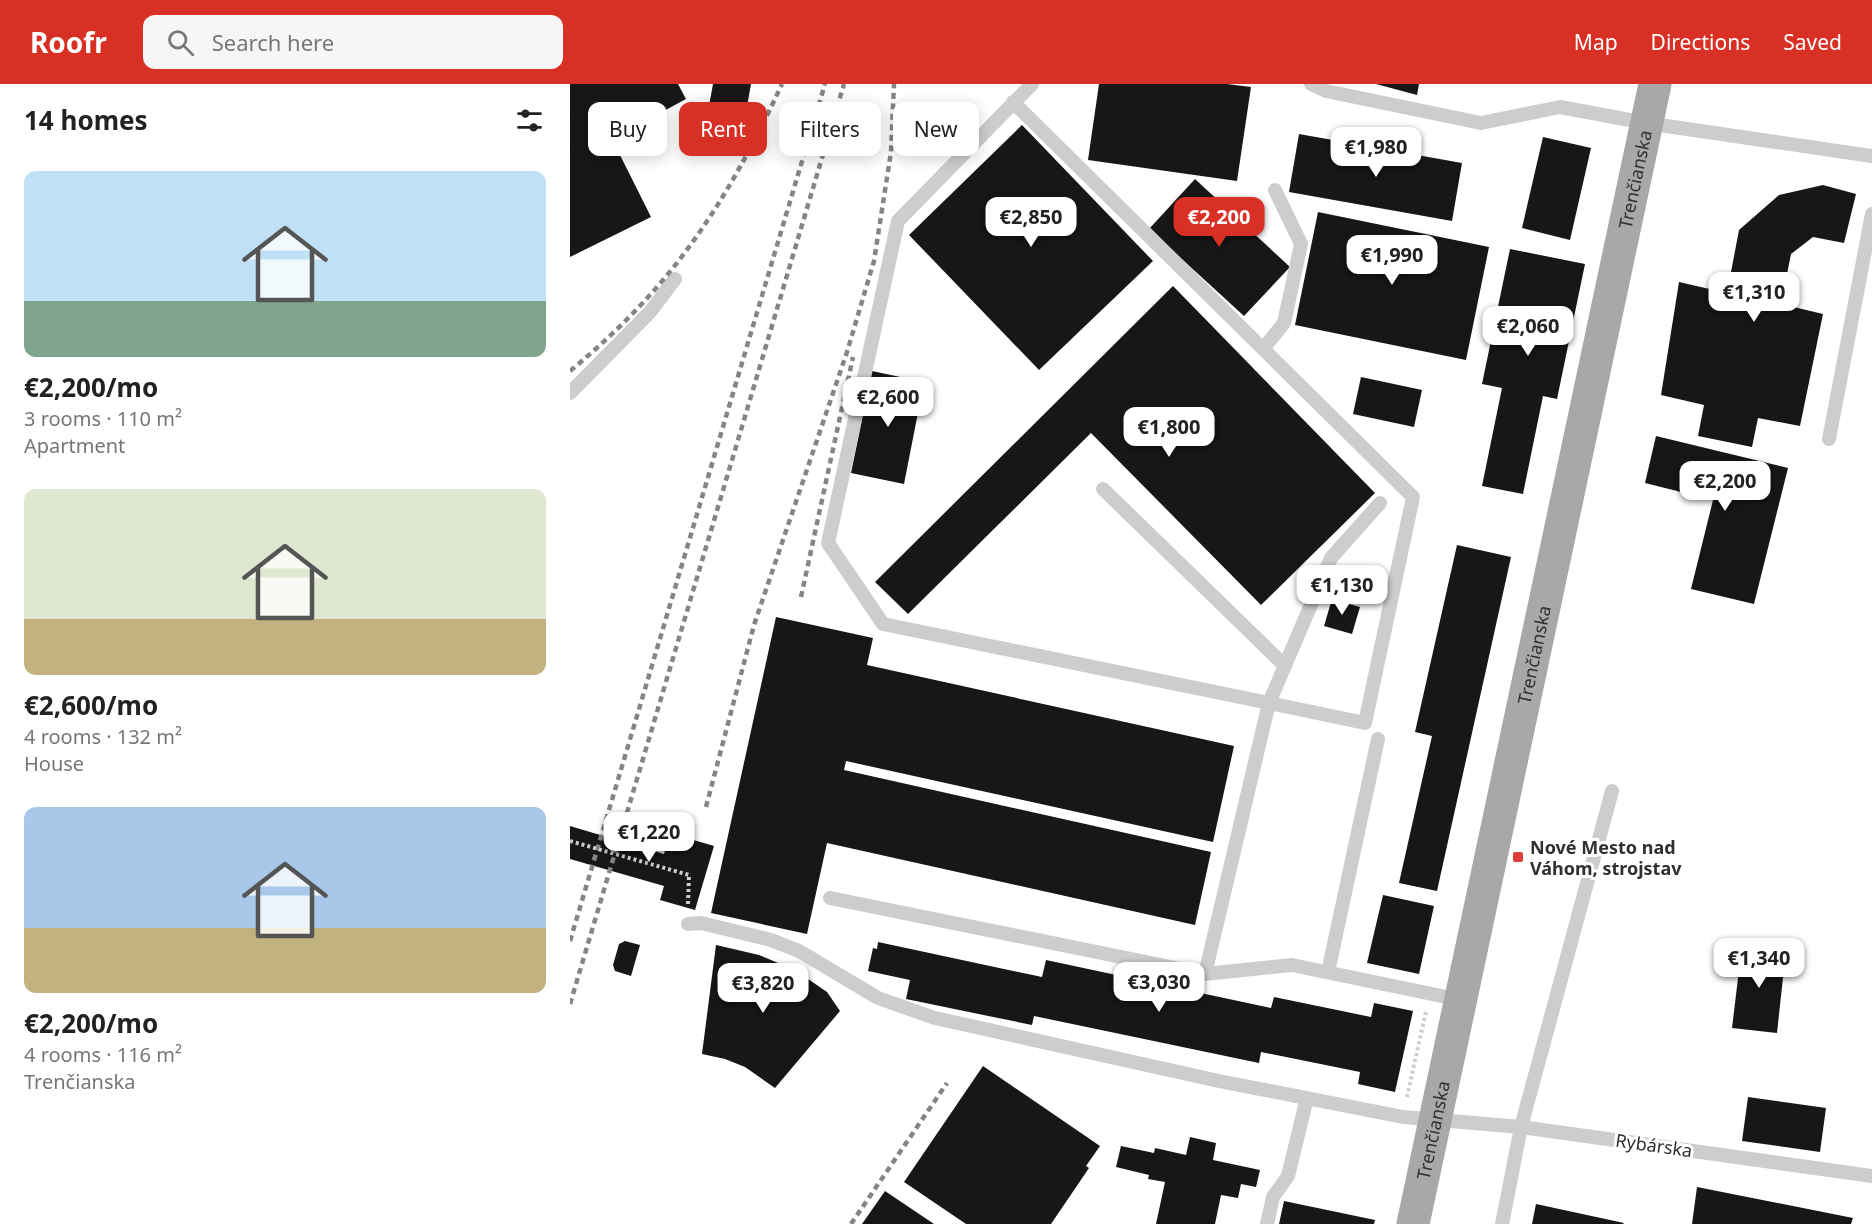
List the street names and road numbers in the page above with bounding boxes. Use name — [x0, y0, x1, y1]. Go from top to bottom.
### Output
street label: Trenčianska — [1613, 128, 1657, 231]
street label: Trenčianska — [1512, 603, 1556, 706]
street label: Trenčianska — [1411, 1079, 1455, 1182]
street label: Rybárska — [1614, 1128, 1694, 1162]

